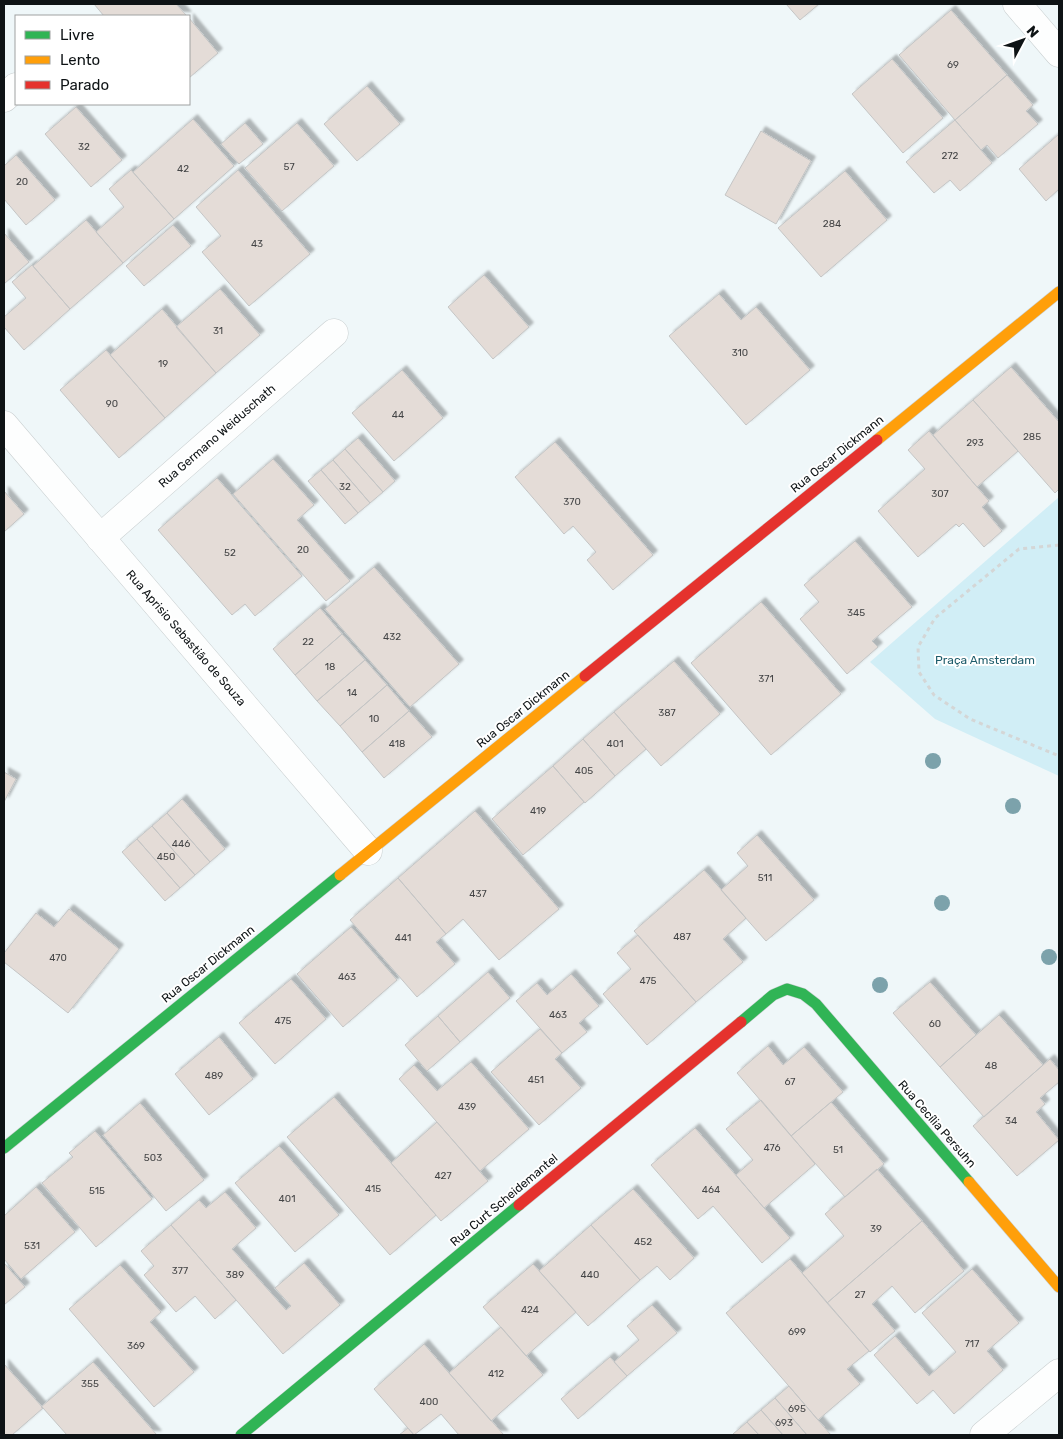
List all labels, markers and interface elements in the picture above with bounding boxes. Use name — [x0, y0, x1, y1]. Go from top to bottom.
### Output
legend — [15, 15, 190, 105]
north arrow — [998, 15, 1048, 65]
text: N — [1023, 22, 1042, 41]
text: Livre — [60, 26, 94, 44]
text: Lento — [60, 51, 100, 69]
house number: 69 — [947, 59, 959, 71]
text: Parado — [60, 76, 109, 94]
house number: 32 — [78, 141, 90, 153]
house number: 272 — [942, 150, 959, 162]
house number: 57 — [283, 161, 295, 173]
house number: 42 — [177, 163, 189, 175]
house number: 20 — [16, 176, 28, 188]
house number: 284 — [823, 218, 841, 230]
house number: 43 — [251, 238, 263, 250]
house number: 31 — [213, 325, 223, 337]
house number: 310 — [732, 347, 748, 359]
house number: 19 — [158, 358, 168, 370]
street label: Rua Germano Weiduschath — [156, 381, 278, 491]
house number: 90 — [106, 398, 118, 410]
house number: 44 — [392, 409, 404, 421]
street label: Rua Oscar Dickmann — [788, 412, 886, 496]
house number: 285 — [1023, 431, 1041, 443]
house number: 293 — [966, 437, 984, 449]
house number: 32 — [339, 481, 351, 493]
house number: 307 — [931, 488, 949, 500]
house number: 370 — [563, 496, 581, 508]
house number: 20 — [297, 544, 309, 556]
house number: 52 — [224, 547, 236, 559]
street label: Rua Aprisio Sebastião de Souza — [123, 567, 249, 709]
house number: 345 — [847, 607, 865, 619]
house number: 432 — [383, 631, 401, 643]
house number: 22 — [302, 636, 314, 648]
park label: Praça Amsterdam — [935, 653, 1035, 667]
house number: 18 — [325, 661, 335, 673]
street label: Rua Oscar Dickmann — [474, 667, 572, 751]
house number: 371 — [758, 673, 774, 685]
house number: 14 — [347, 687, 357, 699]
house number: 387 — [658, 707, 676, 719]
house number: 10 — [369, 713, 379, 725]
house number: 418 — [389, 738, 405, 750]
house number: 401 — [607, 738, 623, 750]
house number: 405 — [575, 765, 593, 777]
house number: 419 — [530, 805, 546, 817]
house number: 446 — [172, 838, 190, 850]
house number: 450 — [157, 851, 175, 863]
house number: 511 — [758, 872, 772, 884]
house number: 437 — [469, 888, 487, 900]
street label: Rua Oscar Dickmann — [159, 922, 257, 1006]
house number: 487 — [673, 931, 691, 943]
house number: 441 — [395, 932, 411, 944]
house number: 470 — [49, 952, 67, 964]
house number: 463 — [338, 971, 356, 983]
house number: 475 — [639, 975, 657, 987]
house number: 463 — [549, 1009, 567, 1021]
house number: 475 — [274, 1015, 292, 1027]
house number: 60 — [929, 1018, 941, 1030]
house number: 48 — [985, 1060, 997, 1072]
house number: 489 — [205, 1070, 223, 1082]
house number: 451 — [528, 1074, 544, 1086]
house number: 67 — [785, 1076, 795, 1088]
street label: Rua Cecília Persuhn — [895, 1077, 979, 1171]
house number: 439 — [458, 1101, 476, 1113]
house number: 34 — [1005, 1115, 1017, 1127]
house number: 476 — [764, 1142, 780, 1154]
house number: 51 — [833, 1144, 843, 1156]
street label: Rua Curt Scheidemantel — [448, 1151, 561, 1249]
house number: 503 — [144, 1152, 162, 1164]
house number: 427 — [434, 1170, 452, 1182]
house number: 415 — [365, 1183, 381, 1195]
house number: 464 — [702, 1184, 720, 1196]
house number: 515 — [89, 1185, 105, 1197]
house number: 401 — [279, 1193, 295, 1205]
house number: 39 — [870, 1223, 882, 1235]
house number: 452 — [634, 1236, 652, 1248]
house number: 531 — [24, 1240, 40, 1252]
house number: 377 — [172, 1265, 188, 1277]
house number: 389 — [226, 1269, 244, 1281]
house number: 440 — [581, 1269, 599, 1281]
house number: 27 — [855, 1289, 866, 1301]
house number: 424 — [521, 1304, 539, 1316]
house number: 699 — [788, 1326, 806, 1338]
house number: 717 — [965, 1338, 979, 1350]
house number: 369 — [127, 1340, 145, 1352]
house number: 412 — [488, 1368, 504, 1380]
house number: 355 — [81, 1378, 99, 1390]
house number: 400 — [420, 1396, 438, 1408]
house number: 695 — [788, 1403, 806, 1415]
house number: 693 — [775, 1417, 793, 1429]

